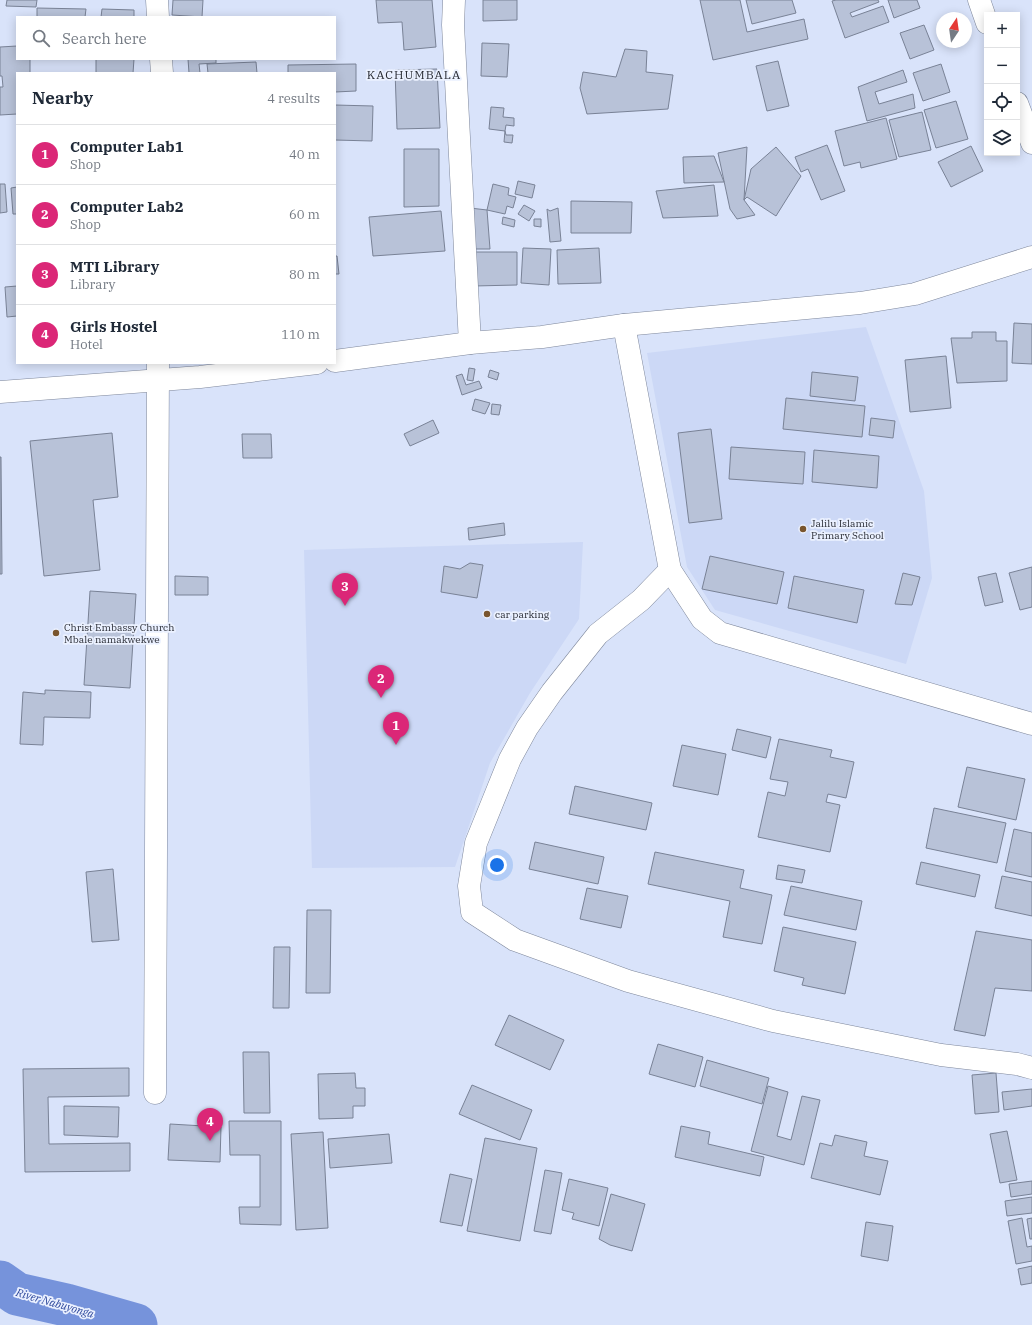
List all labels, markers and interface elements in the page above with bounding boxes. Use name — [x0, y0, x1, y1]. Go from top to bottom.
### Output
north arrow — [936, 12, 972, 48]
map controls — [984, 12, 1020, 156]
button: + — [984, 12, 1020, 48]
search box — [16, 16, 336, 60]
icon: search — [30, 27, 52, 49]
text: Search here — [62, 29, 147, 48]
button: − — [984, 48, 1020, 84]
district label: KACHUMBALA — [367, 67, 461, 82]
button: locate — [984, 84, 1020, 120]
text: Nearby — [32, 87, 93, 109]
text: 4 results — [267, 90, 320, 107]
button: layers — [984, 120, 1020, 156]
text: Computer Lab1 — [70, 137, 184, 156]
text: 1 — [41, 146, 49, 163]
text: 40 m — [289, 146, 320, 163]
text: Shop — [70, 156, 101, 173]
text: Computer Lab2 — [70, 197, 184, 216]
text: 2 — [41, 206, 49, 223]
text: 60 m — [289, 206, 320, 223]
text: Shop — [70, 216, 101, 233]
text: MTI Library — [70, 257, 159, 276]
text: 3 — [41, 266, 49, 283]
text: 80 m — [289, 266, 320, 283]
text: Library — [70, 276, 116, 293]
text: Girls Hostel — [70, 317, 157, 336]
text: 4 — [41, 326, 49, 343]
text: 110 m — [281, 326, 320, 343]
text: Hotel — [70, 336, 103, 353]
place label: Jalilu Islamic Primary School — [811, 517, 884, 542]
marker: Jalilu Islamic Primary School — [798, 524, 808, 534]
pin: 3 — [332, 573, 358, 606]
place label: car parking — [495, 608, 550, 621]
marker: car parking — [482, 609, 492, 619]
place label: Christ Embassy Church Mbale namakwekwe — [64, 621, 175, 646]
marker: Christ Embassy Church Mbale namakwekwe — [51, 628, 61, 638]
pin: 2 — [368, 665, 394, 698]
pin: 1 — [383, 712, 409, 745]
your location — [487, 855, 507, 875]
pin: 4 — [197, 1108, 223, 1141]
water label: River Nabuyonga — [13, 1285, 96, 1321]

